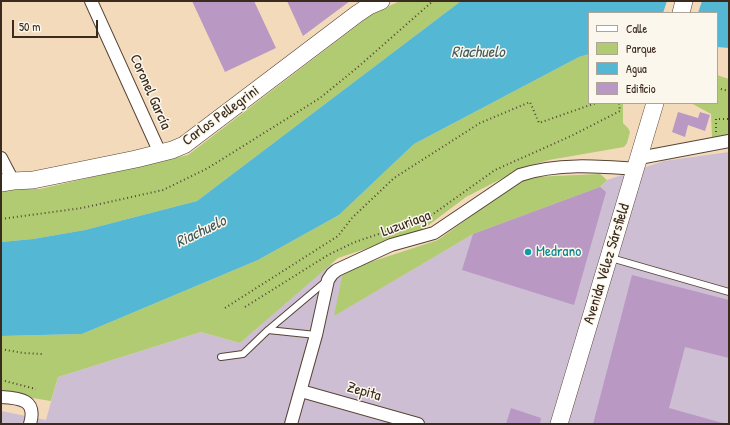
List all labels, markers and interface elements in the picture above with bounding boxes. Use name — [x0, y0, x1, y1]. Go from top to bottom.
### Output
scale bar — [14, 12, 100, 38]
legend — [588, 12, 718, 104]
text: 50 m — [19, 18, 40, 35]
text: Calle — [626, 20, 647, 37]
text: Parque — [626, 40, 656, 57]
water label: Riachuelo — [451, 43, 505, 63]
street label: Coronel García — [125, 52, 175, 132]
text: Agua — [626, 60, 647, 77]
text: Edificio — [626, 80, 656, 97]
street label: Carlos Pellegrini — [179, 82, 263, 150]
street label: Avenida Vélez Sársfield — [580, 202, 634, 326]
street label: Luzuriaga — [379, 207, 433, 241]
water label: Riachuelo — [173, 212, 229, 252]
place label: Medrano — [536, 243, 581, 261]
marker: Medrano — [523, 247, 533, 257]
street label: Zepita — [345, 379, 383, 405]

